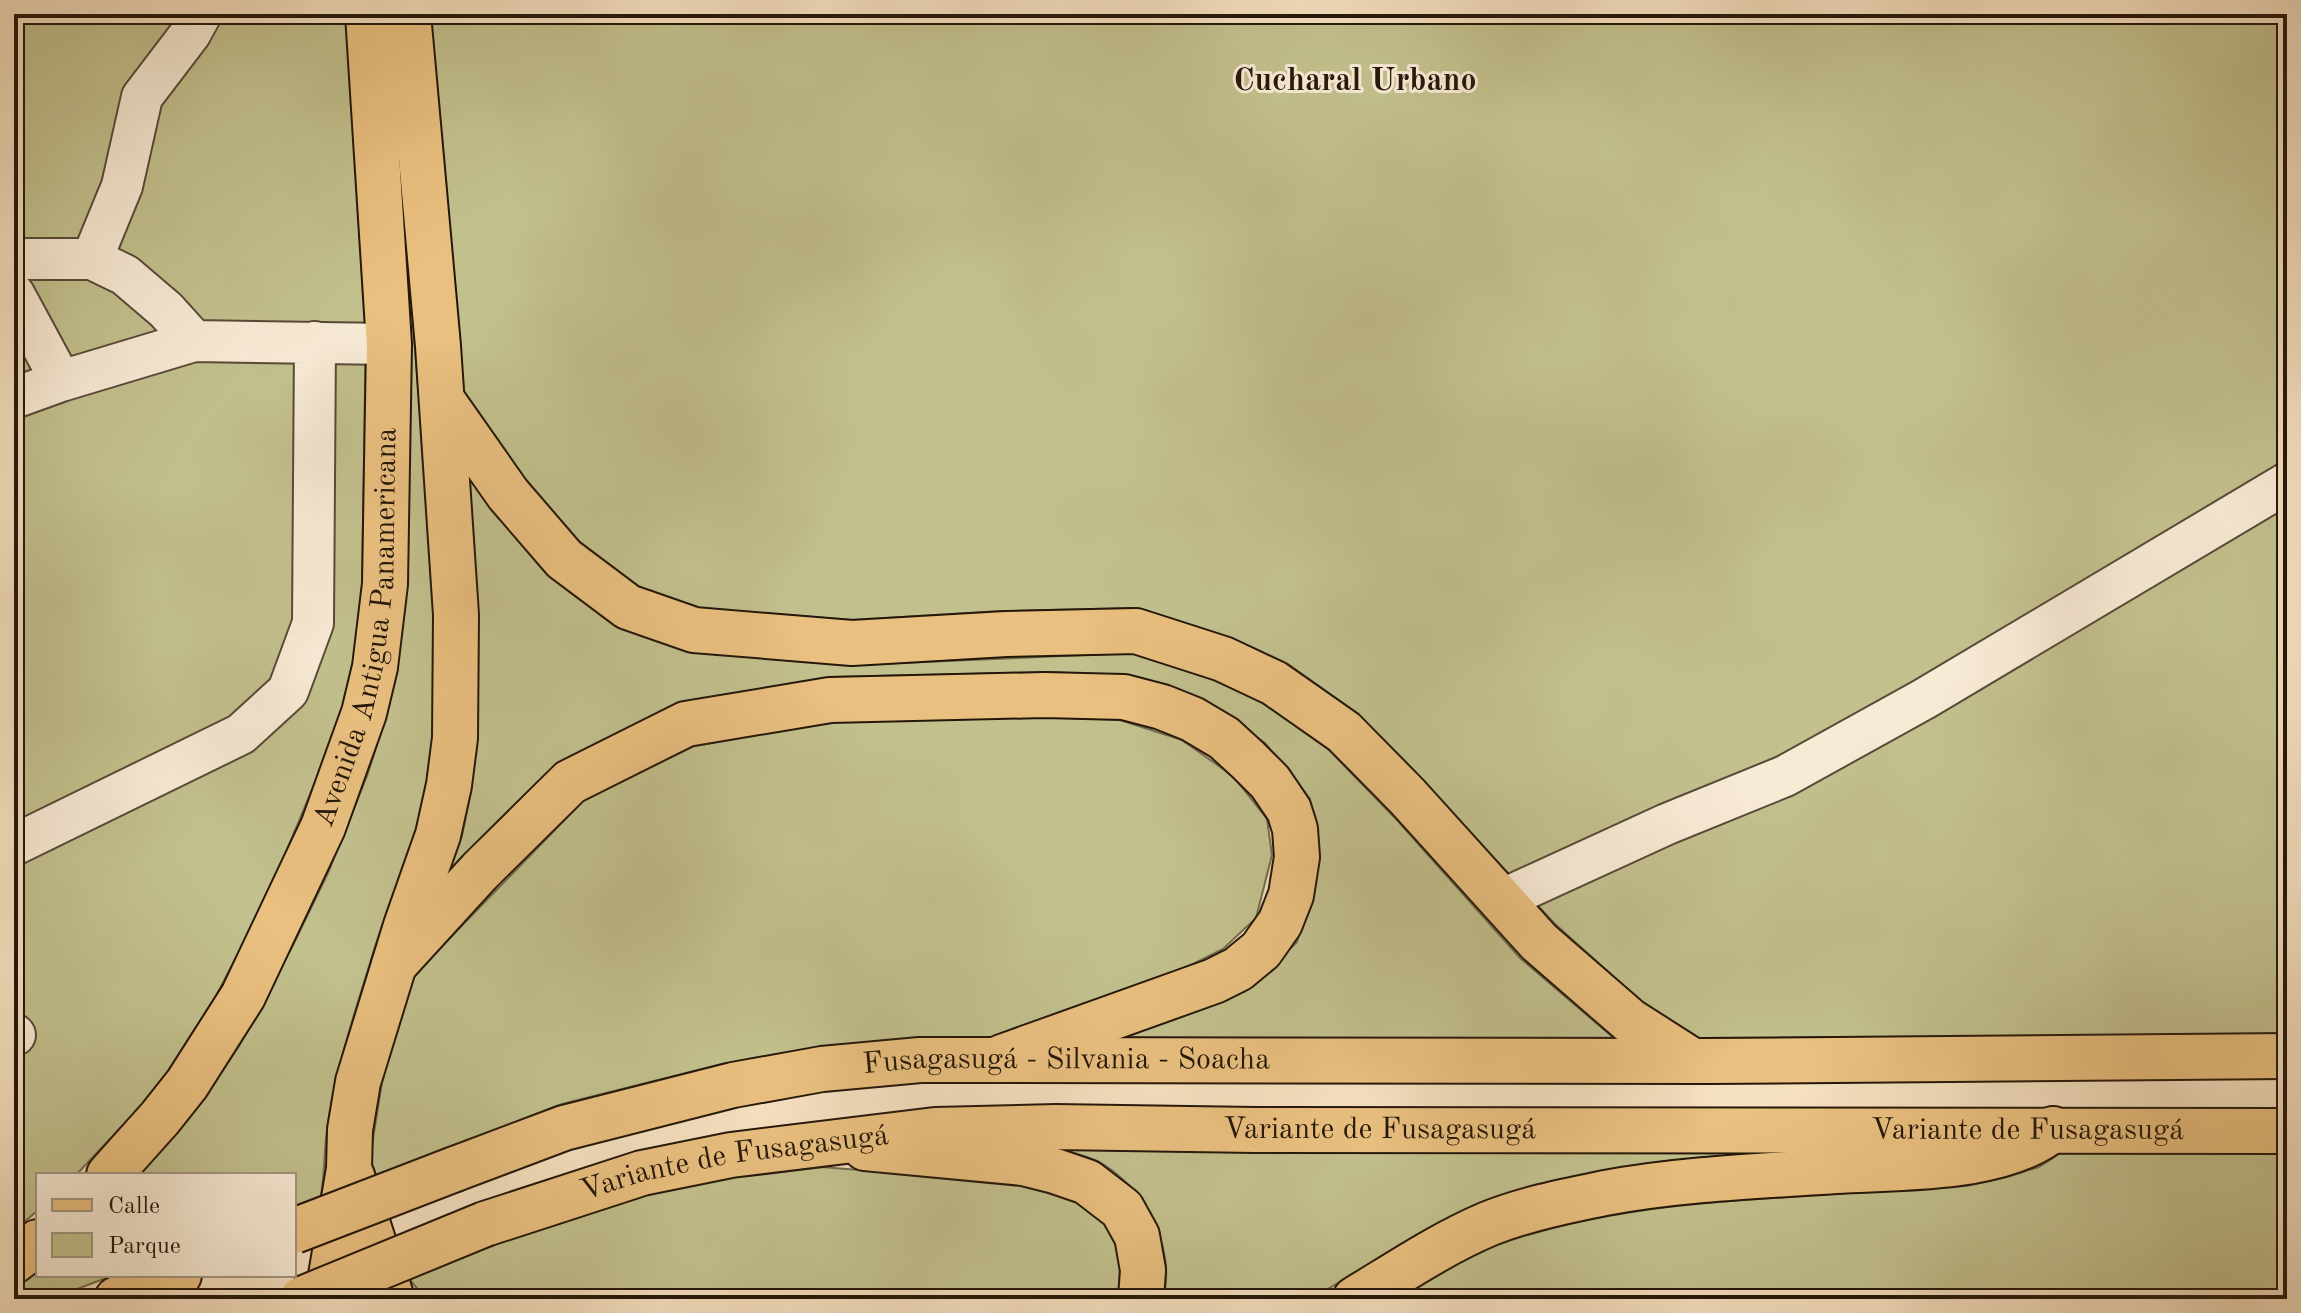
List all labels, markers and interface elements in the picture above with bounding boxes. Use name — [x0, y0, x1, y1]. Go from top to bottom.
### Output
district label: Cucharal Urbano — [1233, 66, 1477, 98]
street label: Avenida Antigua Panamericana — [309, 427, 403, 831]
street label: Fusagasugá - Silvania - Soacha — [861, 1044, 1270, 1080]
street label: Variante de Fusagasugá — [1223, 1115, 1536, 1145]
street label: Variante de Fusagasugá — [1871, 1116, 2184, 1146]
street label: Variante de Fusagasugá — [577, 1121, 890, 1207]
legend — [36, 1173, 296, 1277]
text: Calle — [108, 1195, 160, 1219]
text: Parque — [108, 1235, 181, 1259]

